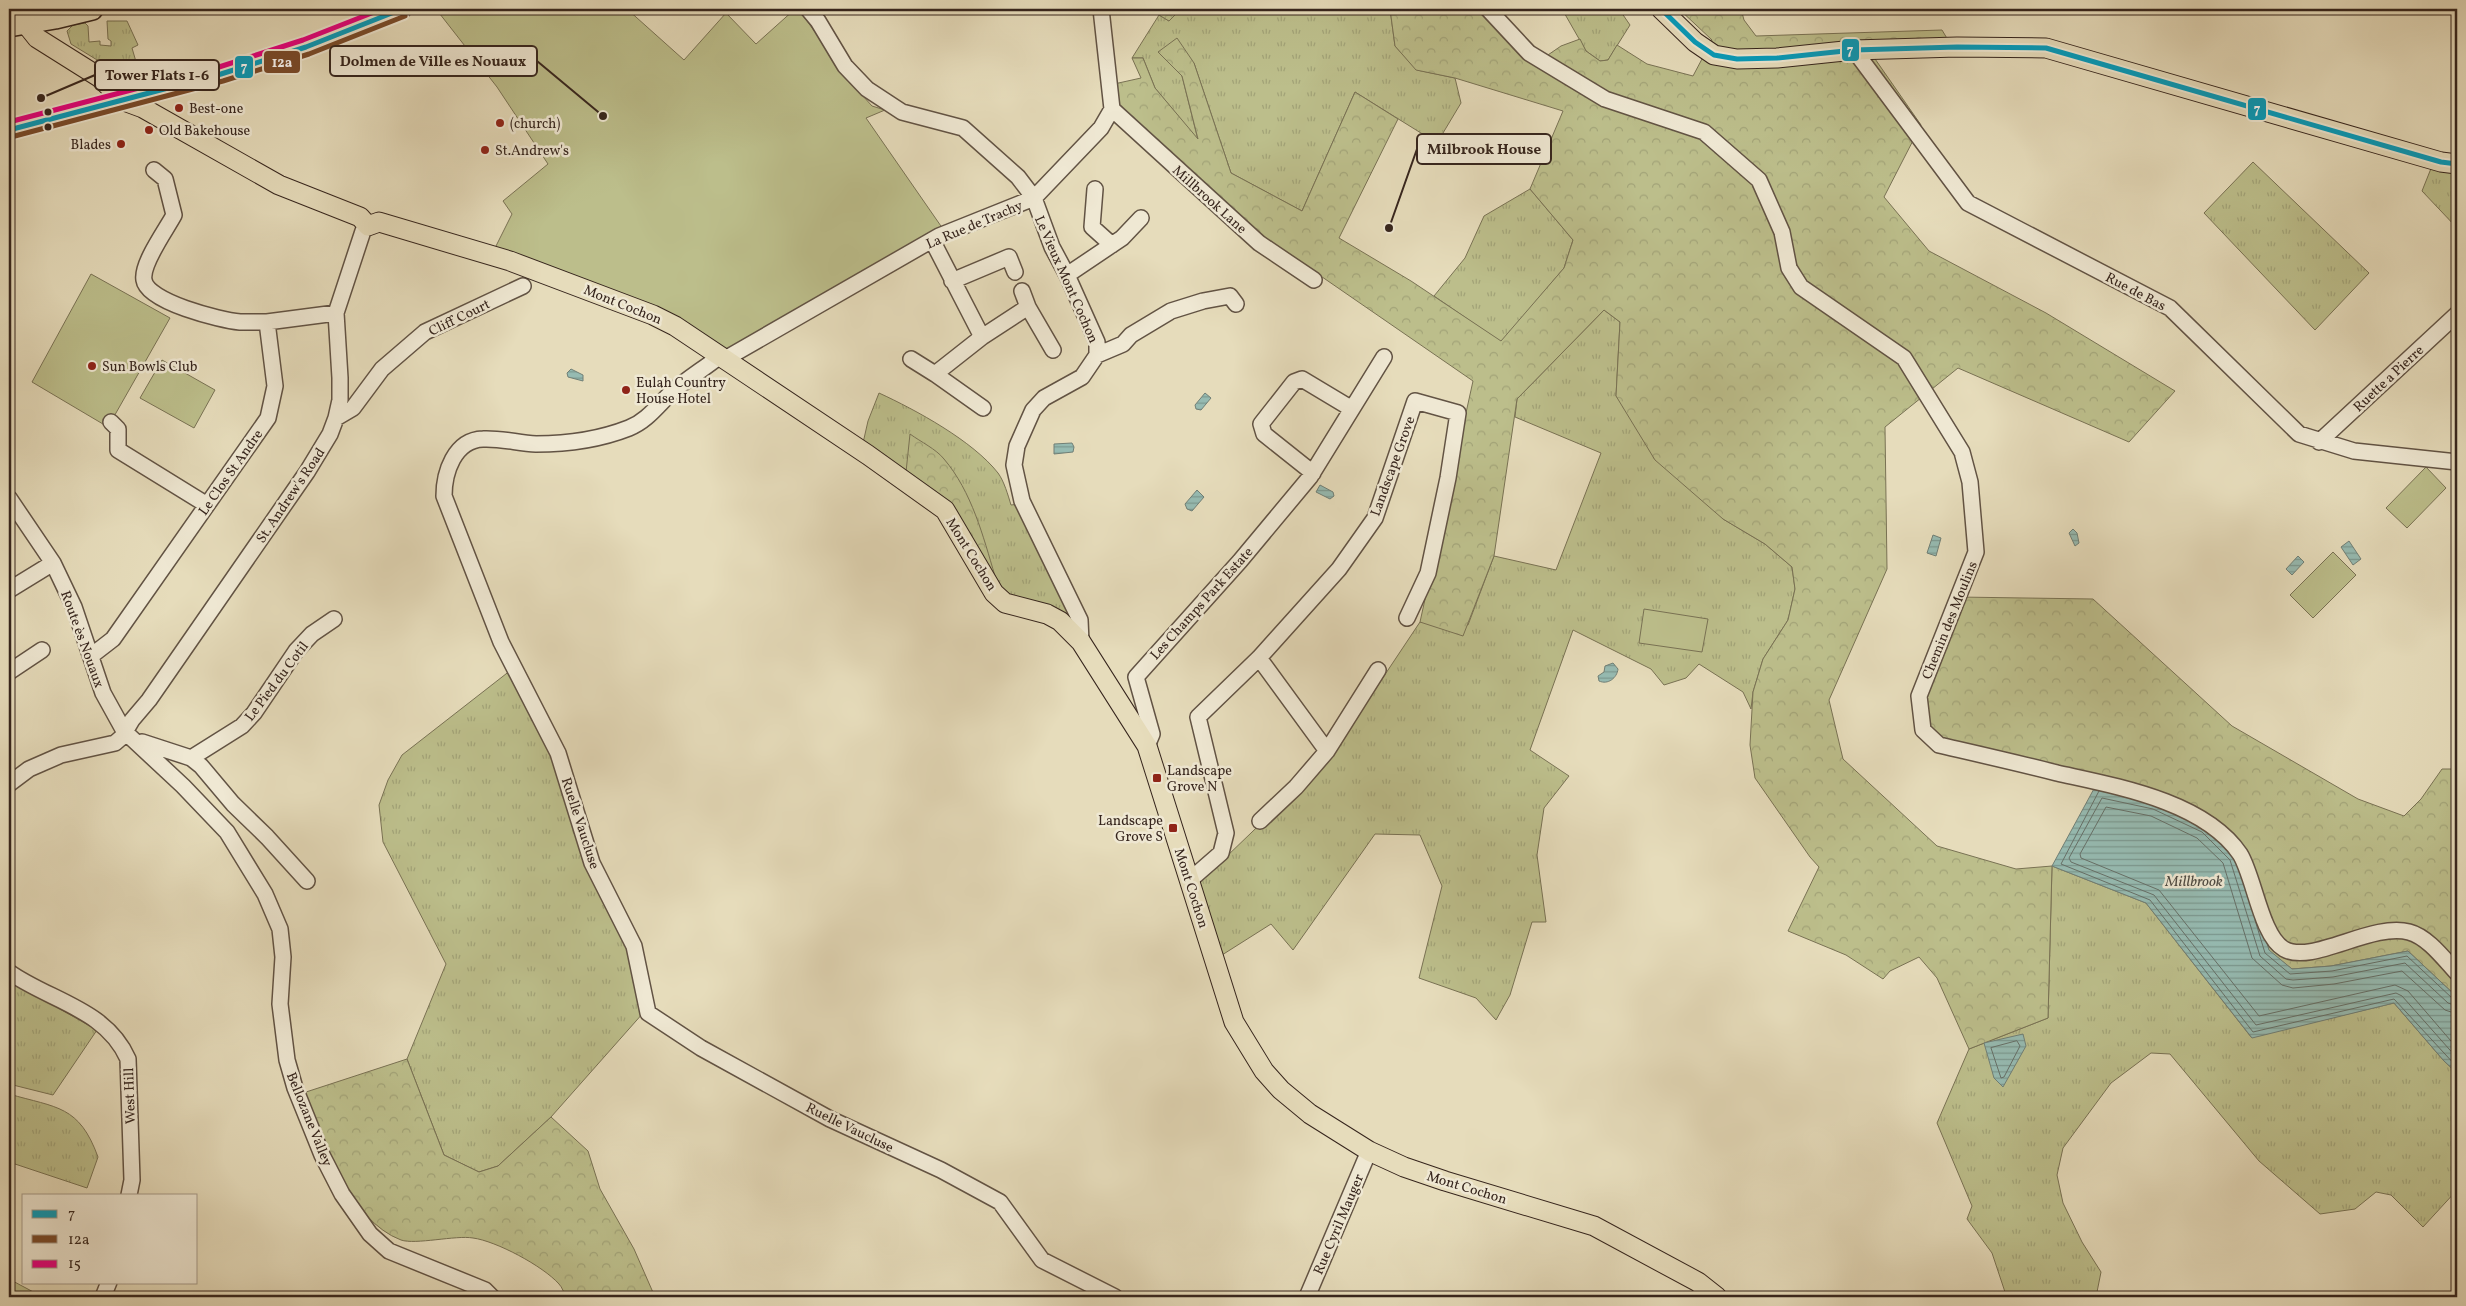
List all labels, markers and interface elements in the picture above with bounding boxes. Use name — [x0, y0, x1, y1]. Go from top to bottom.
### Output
line badge: 7 — [1841, 38, 1860, 62]
text: 7 — [1847, 42, 1854, 61]
callout: Dolmen de Ville es Nouaux — [330, 46, 537, 76]
line badge: 12a — [263, 50, 301, 74]
text: Dolmen de Ville es Nouaux — [340, 52, 527, 73]
text: 12a — [272, 54, 293, 73]
line badge: 7 — [234, 55, 254, 79]
text: 7 — [241, 59, 248, 78]
callout: Tower Flats 1-6 — [95, 60, 219, 90]
text: Tower Flats 1-6 — [105, 66, 209, 87]
line badge: 7 — [2247, 97, 2267, 121]
place label: Best-one — [189, 100, 244, 119]
text: 7 — [2254, 101, 2261, 120]
marker: Best-one — [173, 102, 185, 114]
unlabelled marker — [43, 107, 53, 117]
place label: (church) — [510, 115, 560, 134]
marker: (church) — [494, 117, 506, 129]
unlabelled marker — [43, 122, 53, 132]
place label: Old Bakehouse — [159, 122, 251, 141]
marker: Old Bakehouse — [143, 124, 155, 136]
callout: Milbrook House — [1417, 134, 1551, 164]
place label: Blades — [71, 136, 111, 155]
marker: Blades — [115, 138, 127, 150]
text: Milbrook House — [1427, 140, 1541, 161]
place label: St.Andrew's — [495, 142, 569, 161]
marker: St.Andrew's — [479, 144, 491, 156]
street label: Millbrook Lane — [1168, 162, 1251, 239]
street label: La Rue de Trachy — [923, 196, 1026, 254]
street label: Le Vieux Mont Cochon — [1029, 213, 1102, 346]
street label: Rue de Bas — [2102, 268, 2169, 316]
street label: Mont Cochon — [580, 281, 664, 330]
street label: Cliff Court — [426, 295, 494, 341]
street label: Ruette a Pierre — [2350, 341, 2429, 417]
place label: Sun Bowls Club — [102, 358, 198, 377]
marker: Sun Bowls Club — [86, 360, 98, 372]
place label: Eulah Country House Hotel — [636, 374, 726, 409]
marker: Eulah Country House Hotel — [620, 384, 632, 396]
street label: Landscape Grove — [1367, 414, 1420, 519]
street label: Le Clos St Andre — [195, 426, 268, 520]
street label: St. Andrew's Road — [252, 444, 330, 547]
street label: Mont Cochon — [941, 515, 1001, 595]
street label: Les Champs Park Estate — [1146, 543, 1258, 665]
street label: Chemin des Moulins — [1918, 559, 1983, 683]
street label: Route ès Nouaux — [55, 588, 108, 691]
street label: Le Pied du Cotil — [241, 638, 314, 726]
place label: Landscape Grove N — [1167, 762, 1232, 797]
marker: Landscape Grove N — [1151, 772, 1163, 784]
street label: Ruelle Vaucluse — [556, 775, 603, 872]
place label: Landscape Grove S — [1098, 812, 1163, 847]
marker: Landscape Grove S — [1167, 822, 1179, 834]
street label: Mont Cochon — [1169, 846, 1212, 931]
water label: Millbrook — [2164, 872, 2223, 893]
street label: West Hill — [120, 1067, 141, 1124]
street label: Bellozane Valley — [281, 1070, 336, 1170]
street label: Ruelle Vaucluse — [802, 1099, 897, 1158]
street label: Mont Cochon — [1424, 1167, 1509, 1210]
street label: Rue Cyril Mauger — [1310, 1171, 1369, 1278]
legend — [22, 1194, 198, 1284]
text: 7 — [68, 1204, 75, 1225]
text: 12a — [68, 1230, 89, 1251]
text: 15 — [68, 1254, 81, 1275]

